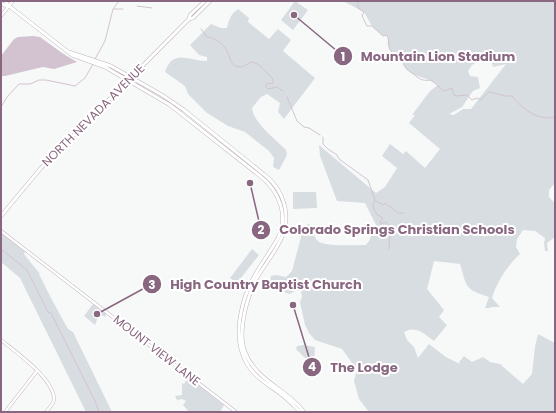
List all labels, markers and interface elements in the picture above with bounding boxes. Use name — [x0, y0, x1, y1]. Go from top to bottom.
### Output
callout: Mountain Lion Stadium — [333, 44, 524, 69]
text: Mountain Lion Stadium — [361, 47, 515, 66]
text: 1 — [341, 48, 345, 65]
street label: NORTH NEVADA AVENUE — [38, 60, 148, 170]
callout: Colorado Springs Christian Schools — [251, 217, 523, 242]
text: Colorado Springs Christian Schools — [279, 220, 515, 239]
text: 2 — [258, 221, 265, 238]
callout: High Country Baptist Church — [142, 272, 370, 297]
text: High Country Baptist Church — [170, 275, 362, 294]
text: 3 — [148, 276, 156, 293]
street label: MOUNT VIEW LANE — [110, 311, 204, 389]
callout: The Lodge — [302, 354, 406, 379]
text: 4 — [308, 358, 316, 375]
text: The Lodge — [330, 358, 398, 377]

